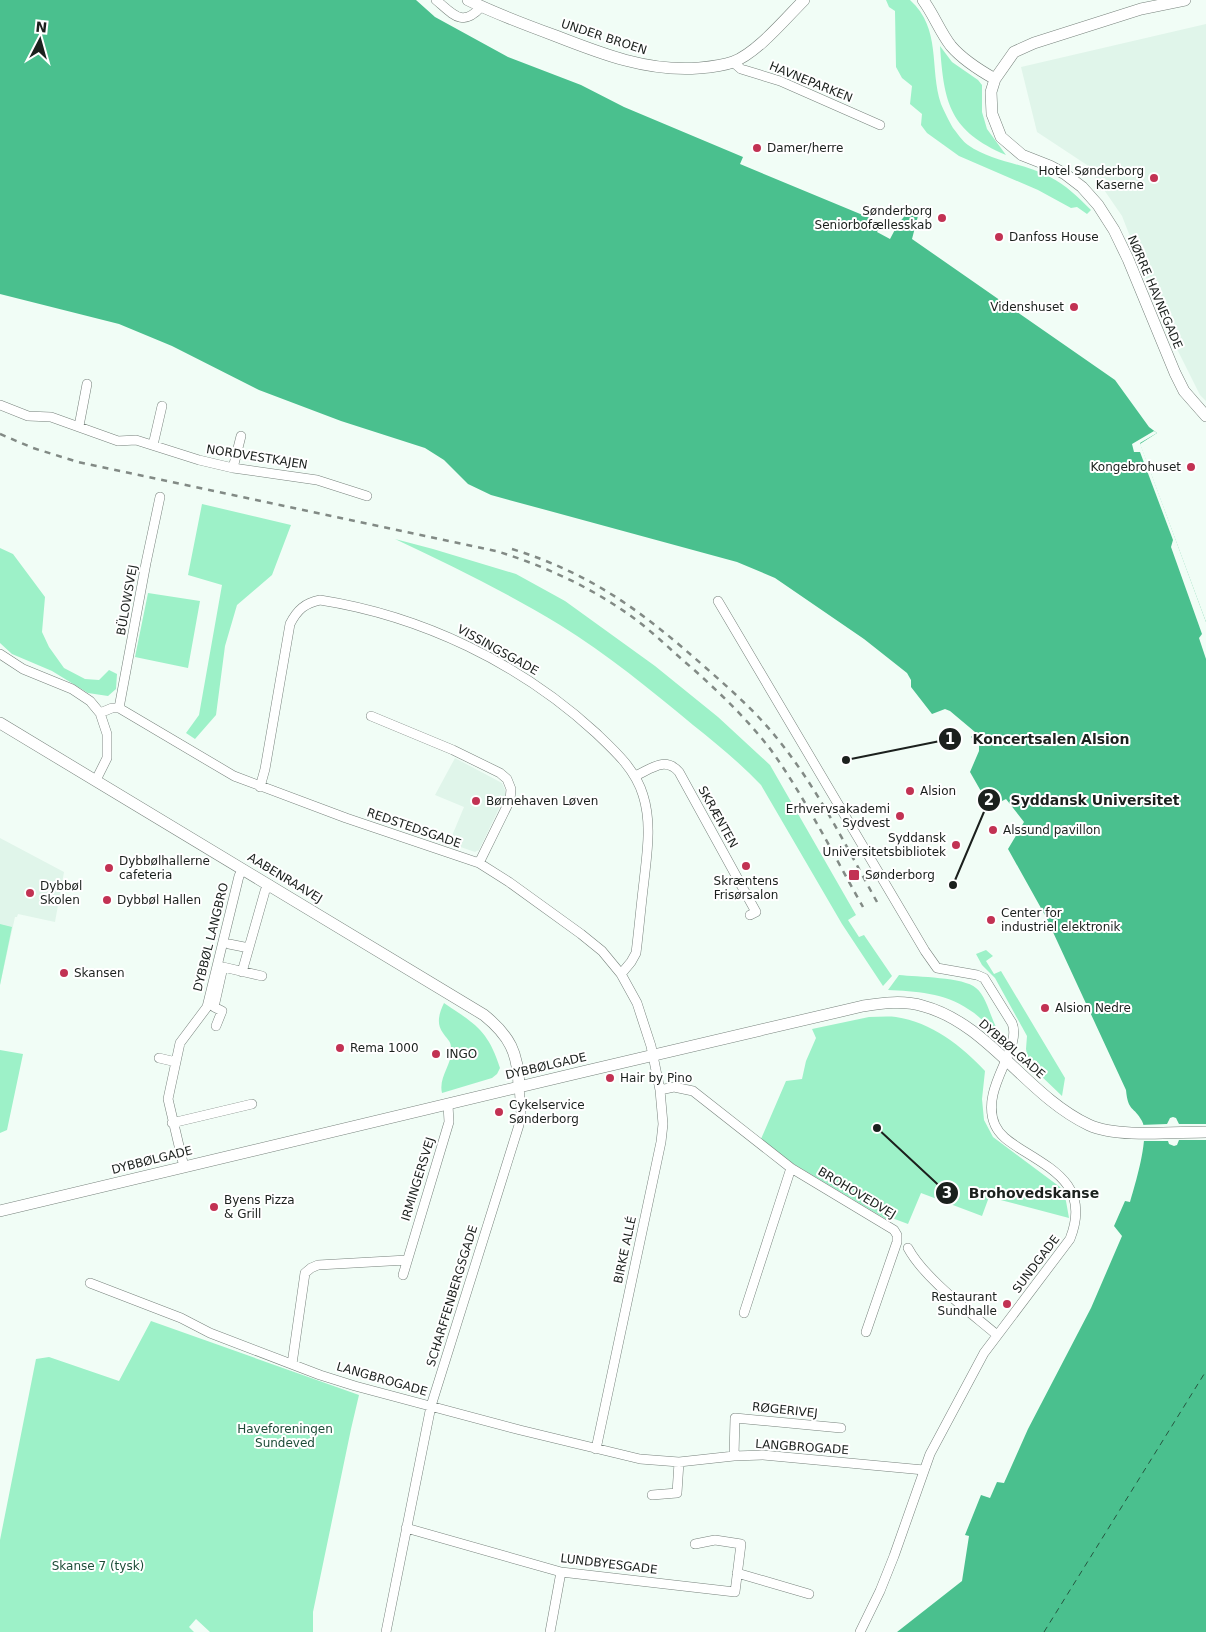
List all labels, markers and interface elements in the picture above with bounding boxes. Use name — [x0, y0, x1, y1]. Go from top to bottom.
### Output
north arrow — [15, 15, 65, 65]
street label: UNDER BROEN — [559, 17, 649, 57]
text: N — [35, 19, 48, 36]
street label: HAVNEPARKEN — [767, 59, 855, 105]
place label: Damer/herre — [767, 141, 843, 155]
marker: Damer/herre — [751, 142, 763, 154]
place label: Hotel Sønderborg Kaserne — [1039, 164, 1144, 192]
marker: Hotel Sønderborg Kaserne — [1148, 172, 1160, 184]
place label: Sønderborg Seniorbofællesskab — [815, 204, 932, 232]
marker: Sønderborg Seniorbofællesskab — [936, 212, 948, 224]
place label: Danfoss House — [1009, 230, 1099, 244]
marker: Danfoss House — [993, 231, 1005, 243]
street label: NØRRE HAVNEGADE — [1125, 233, 1185, 351]
place label: Videnshuset — [990, 300, 1064, 314]
marker: Videnshuset — [1068, 301, 1080, 313]
street label: NORDVESTKAJEN — [205, 442, 309, 472]
place label: Kongebrohuset — [1091, 460, 1181, 474]
marker: Kongebrohuset — [1185, 461, 1197, 473]
street label: BÜLOWSVEJ — [112, 563, 140, 636]
street label: VISSINGSGADE — [455, 622, 541, 678]
callout: Koncertsalen Alsion — [938, 724, 1140, 753]
text: 1 — [945, 730, 955, 748]
text: Koncertsalen Alsion — [973, 731, 1129, 747]
street label: SKRÆNTEN — [695, 784, 741, 850]
place label: Alsion — [920, 784, 956, 798]
marker: Alsion — [904, 785, 916, 797]
callout: Syddansk Universitet — [976, 786, 1190, 815]
text: 2 — [984, 791, 994, 809]
text: Syddansk Universitet — [1011, 792, 1180, 808]
place label: Børnehaven Løven — [486, 794, 598, 808]
marker: Børnehaven Løven — [470, 795, 482, 807]
place label: Erhvervsakademi Sydvest — [786, 802, 890, 830]
street label: REDSTEDSGADE — [365, 805, 463, 851]
marker: Erhvervsakademi Sydvest — [894, 810, 906, 822]
place label: Alssund pavillon — [1003, 823, 1101, 837]
marker: Alssund pavillon — [987, 824, 999, 836]
place label: Syddansk Universitetsbibliotek — [823, 831, 946, 859]
marker: Syddansk Universitetsbibliotek — [950, 839, 962, 851]
street label: AABENRAAVEJ — [245, 850, 325, 906]
place label: Dybbølhallerne cafeteria — [119, 854, 210, 882]
marker: Skræntens Frisørsalon — [740, 860, 752, 872]
marker: Dybbølhallerne cafeteria — [103, 862, 115, 874]
marker: Sønderborg — [847, 868, 861, 882]
place label: Sønderborg — [865, 868, 935, 882]
place label: Skræntens Frisørsalon — [714, 874, 778, 902]
place label: Dybbøl Skolen — [40, 879, 82, 907]
street label: DYBBØL LANGBRO — [191, 881, 231, 993]
marker: Dybbøl Skolen — [24, 887, 36, 899]
place label: Dybbøl Hallen — [117, 893, 201, 907]
marker: Dybbøl Hallen — [101, 894, 113, 906]
place label: Center for industriel elektronik — [1001, 906, 1121, 934]
marker: Center for industriel elektronik — [985, 914, 997, 926]
place label: Skansen — [74, 966, 125, 980]
marker: Skansen — [58, 967, 70, 979]
place label: Alsion Nedre — [1055, 1001, 1131, 1015]
marker: Alsion Nedre — [1039, 1002, 1051, 1014]
street label: DYBBØLGADE — [976, 1017, 1048, 1081]
place label: Rema 1000 — [350, 1041, 419, 1055]
marker: Rema 1000 — [334, 1042, 346, 1054]
place label: INGO — [446, 1047, 477, 1061]
marker: INGO — [430, 1048, 442, 1060]
street label: DYBBØLGADE — [504, 1050, 588, 1082]
place label: Hair by Pino — [620, 1071, 692, 1085]
marker: Hair by Pino — [604, 1072, 616, 1084]
place label: Cykelservice Sønderborg — [509, 1098, 585, 1126]
marker: Cykelservice Sønderborg — [493, 1106, 505, 1118]
street label: IRMINGERSVEJ — [399, 1135, 437, 1223]
street label: DYBBØLGADE — [110, 1143, 194, 1177]
street label: BROHOVEDVEJ — [815, 1164, 899, 1222]
callout: Brohovedskanse — [934, 1179, 1109, 1208]
text: 3 — [942, 1184, 952, 1202]
text: Brohovedskanse — [969, 1185, 1099, 1201]
place label: Byens Pizza & Grill — [224, 1193, 295, 1221]
marker: Byens Pizza & Grill — [208, 1201, 220, 1213]
street label: BIRKE ALLÉ — [610, 1215, 639, 1285]
street label: SCHARFFENBERGSGADE — [424, 1224, 480, 1368]
street label: SUNDGADE — [1010, 1232, 1062, 1296]
place label: Restaurant Sundhalle — [931, 1290, 997, 1318]
marker: Restaurant Sundhalle — [1001, 1298, 1013, 1310]
street label: LANGBROGADE — [335, 1359, 429, 1399]
street label: RØGERIVEJ — [752, 1400, 818, 1420]
park label: Haveforeningen Sundeved — [237, 1422, 333, 1450]
street label: LANGBROGADE — [755, 1437, 849, 1457]
street label: LUNDBYESGADE — [560, 1551, 658, 1577]
park label: Skanse 7 (tysk) — [52, 1559, 144, 1573]

